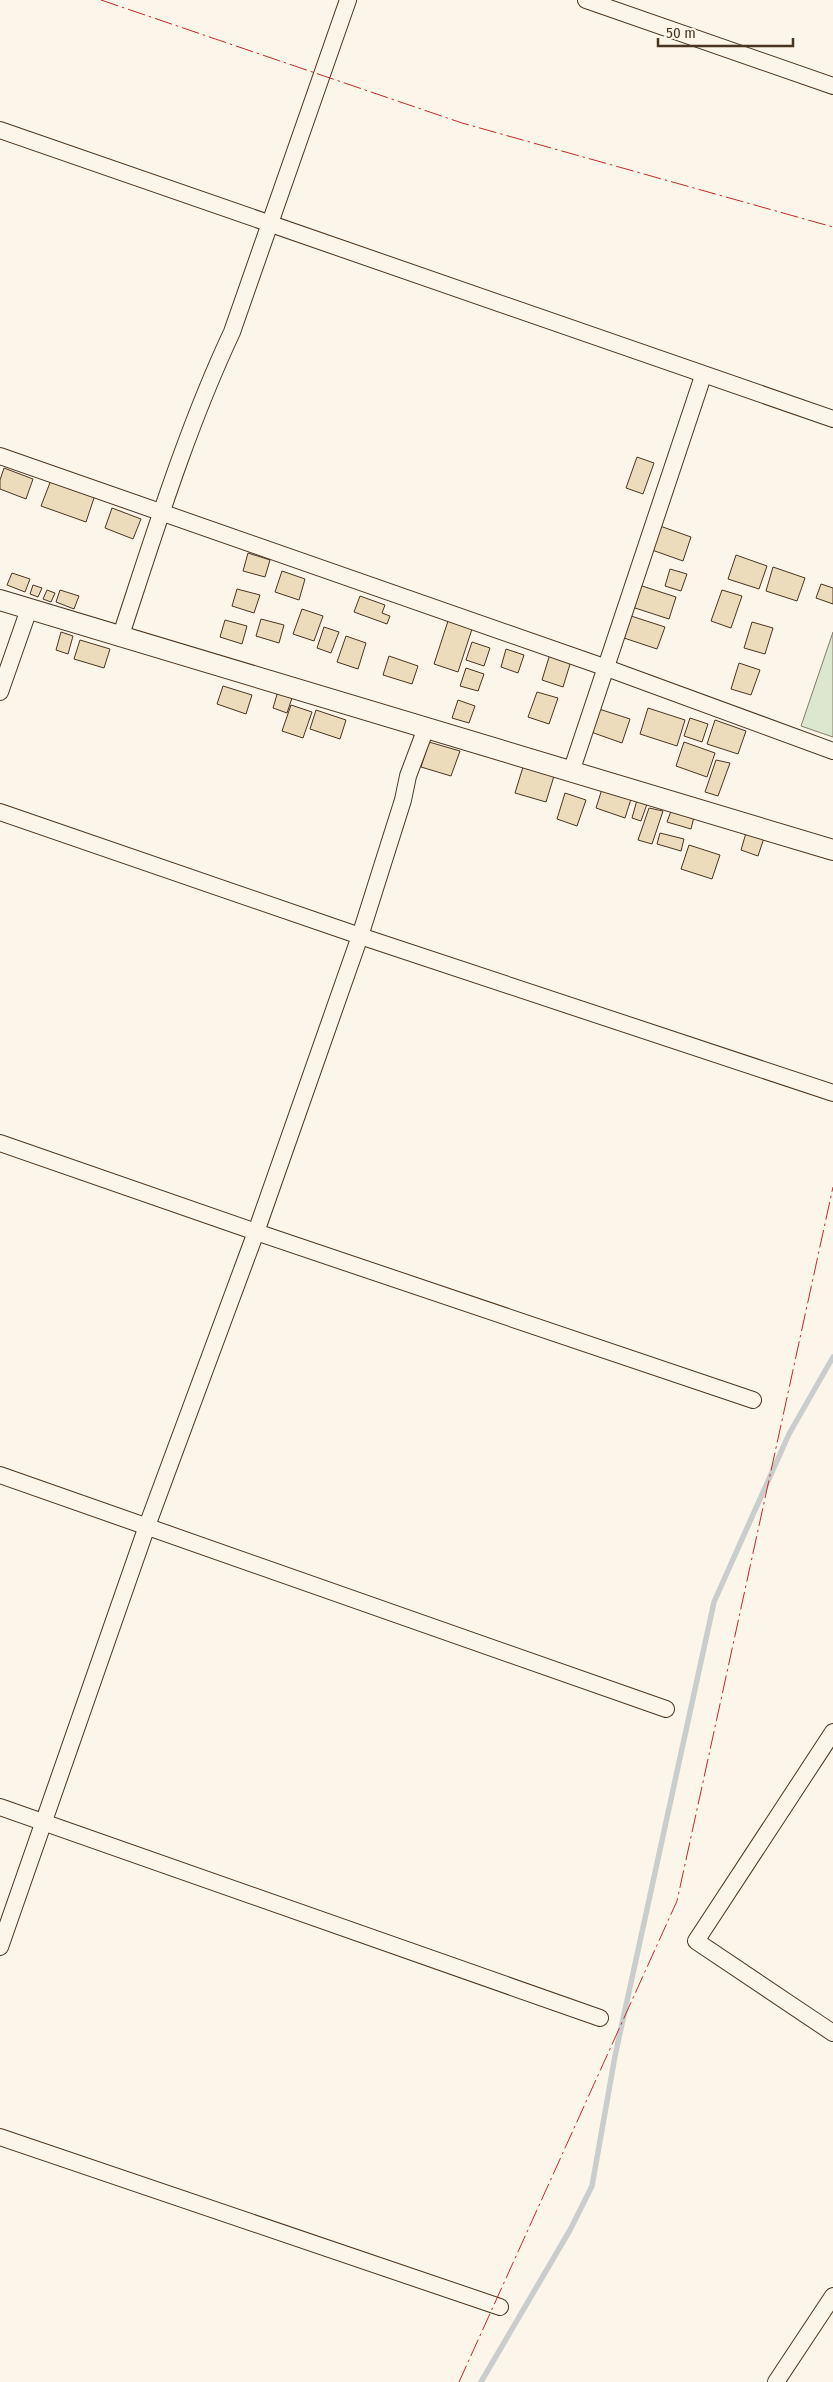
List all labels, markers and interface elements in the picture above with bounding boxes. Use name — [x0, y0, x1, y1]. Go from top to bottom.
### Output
scale bar — [658, 15, 793, 47]
text: 50 m — [666, 24, 696, 42]

